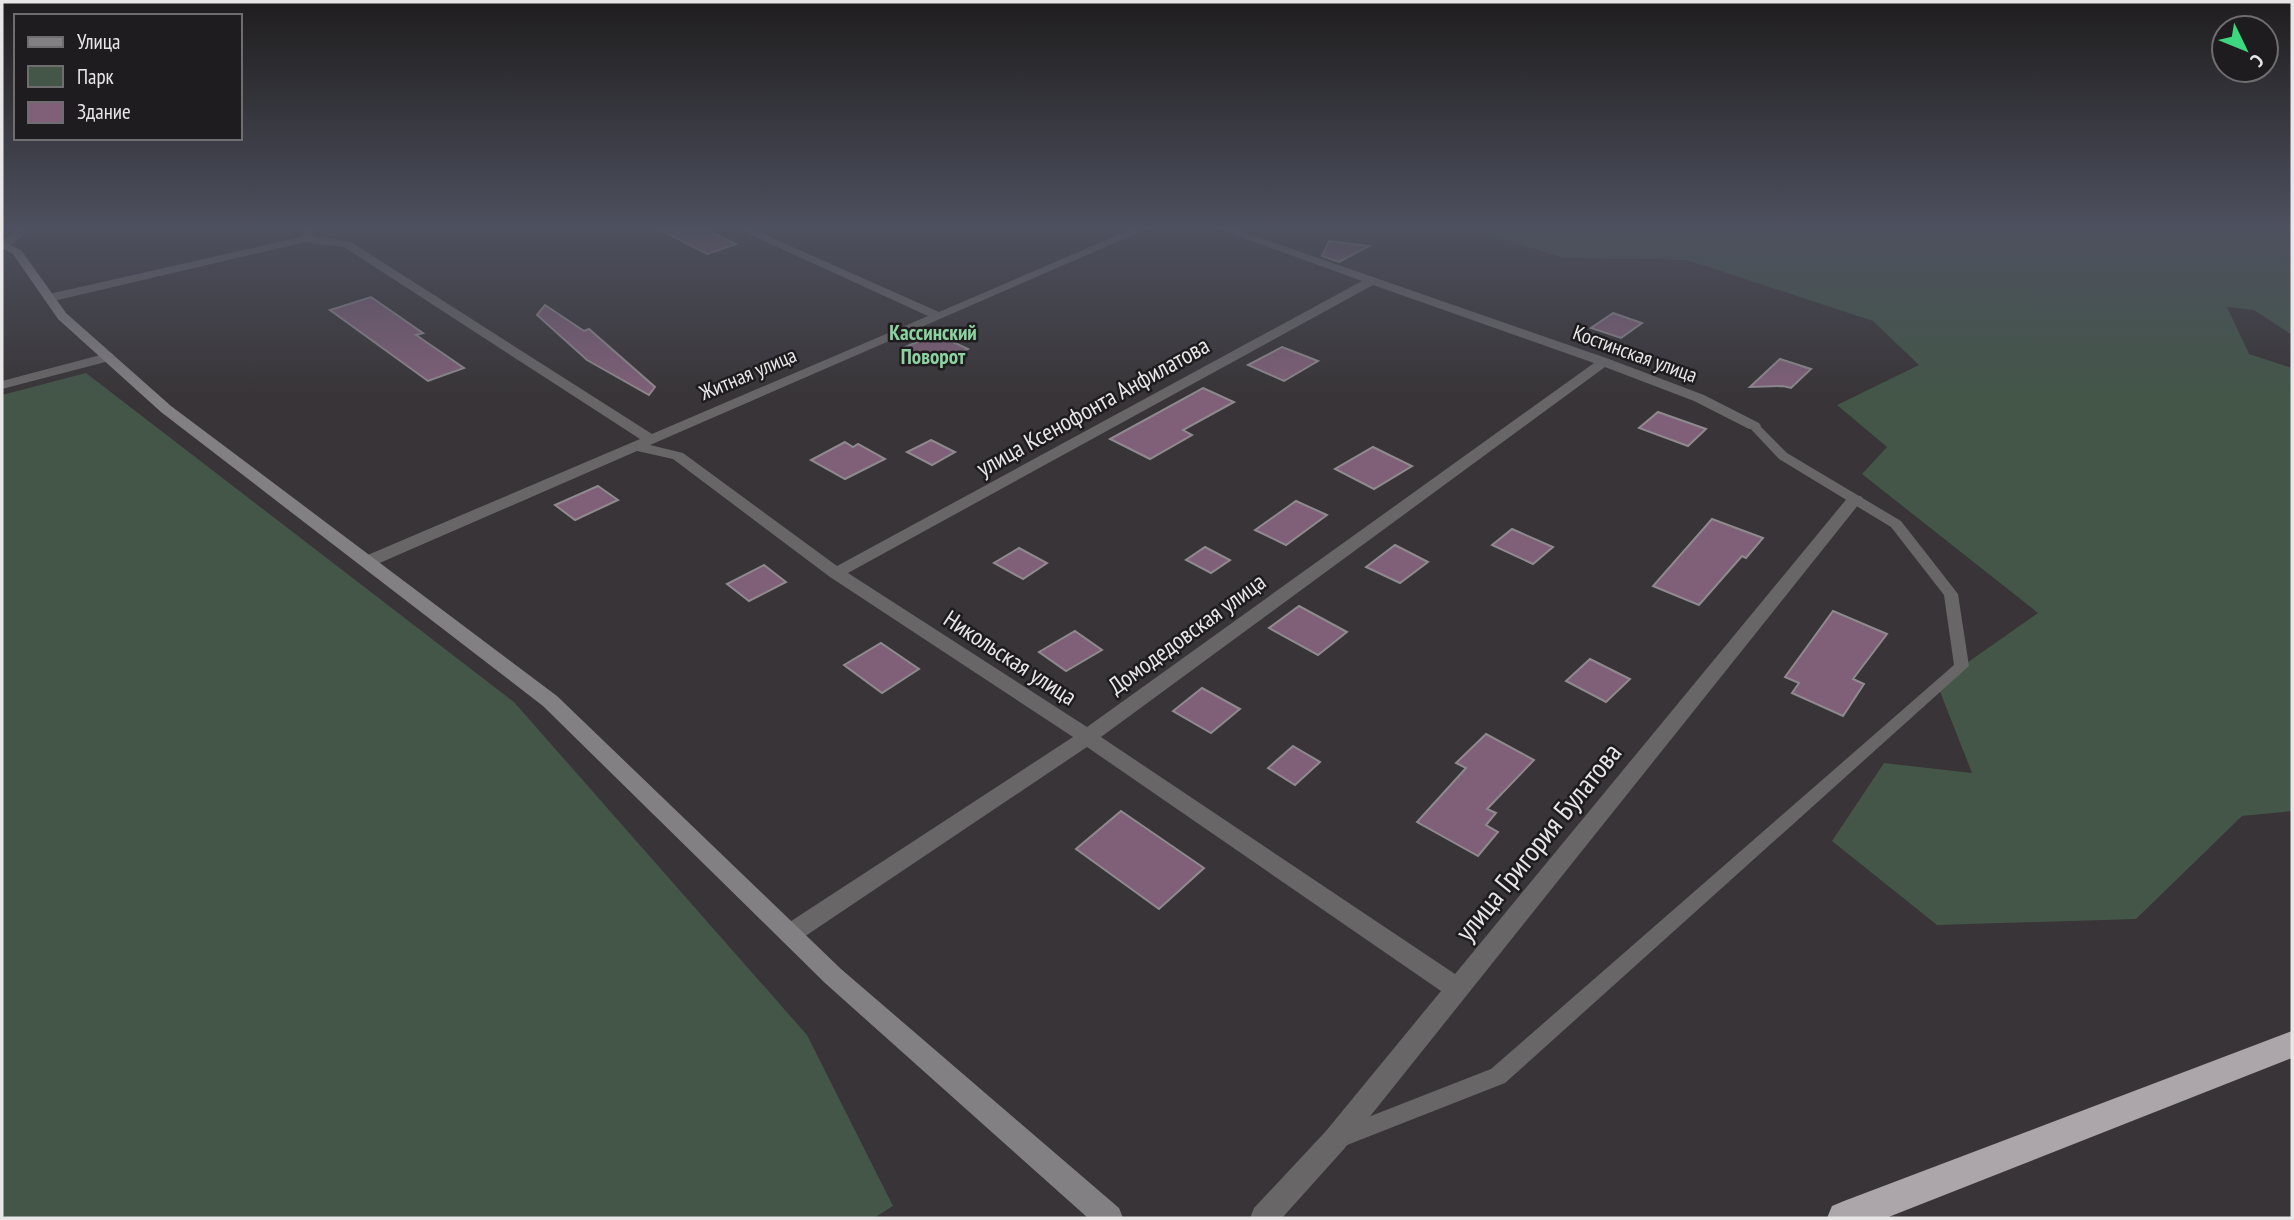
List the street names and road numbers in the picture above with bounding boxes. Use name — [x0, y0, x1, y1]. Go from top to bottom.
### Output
street label: Костинская улица — [1569, 319, 1701, 388]
street label: улица Ксенофонта Анфилатова — [971, 330, 1215, 483]
street label: Житная улица — [694, 341, 800, 406]
street label: Домодедовская улица — [1102, 566, 1272, 701]
street label: Никольская улица — [938, 603, 1083, 712]
street label: улица Григория Булатова — [1446, 735, 1629, 949]

